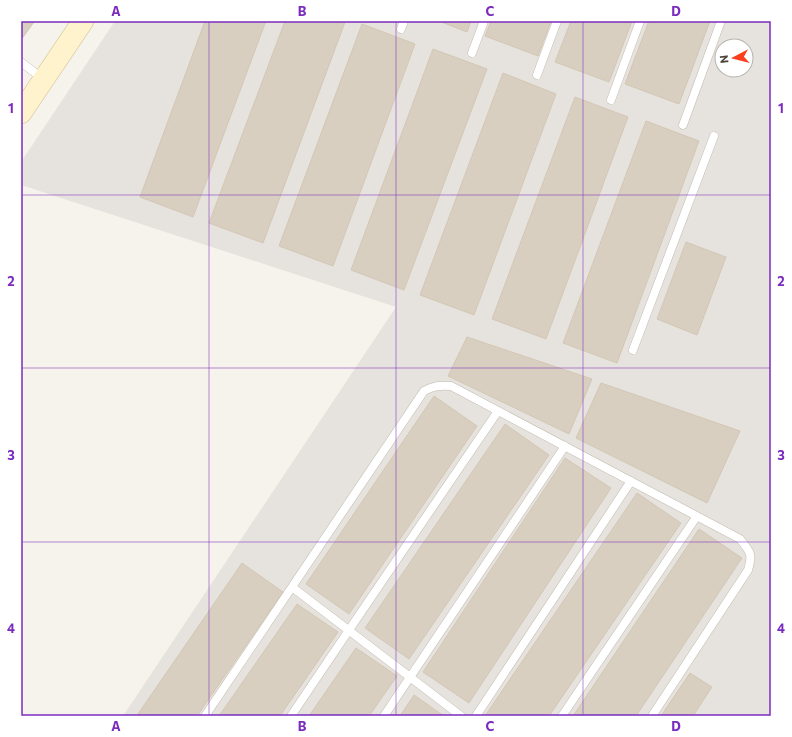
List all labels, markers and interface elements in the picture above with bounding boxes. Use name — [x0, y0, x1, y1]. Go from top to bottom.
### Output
text: A — [111, 3, 121, 19]
text: B — [298, 3, 307, 19]
text: C — [486, 3, 495, 19]
text: D — [671, 3, 681, 19]
north arrow — [714, 38, 754, 78]
text: N — [717, 54, 731, 64]
text: 1 — [8, 100, 14, 116]
text: 1 — [778, 100, 784, 116]
text: 2 — [7, 273, 15, 289]
text: 2 — [777, 273, 785, 289]
text: 3 — [7, 447, 15, 463]
text: 3 — [777, 447, 785, 463]
text: 4 — [7, 620, 15, 636]
text: 4 — [777, 620, 785, 636]
text: A — [111, 718, 121, 734]
text: B — [298, 718, 307, 734]
text: C — [486, 718, 495, 734]
text: D — [671, 718, 681, 734]

